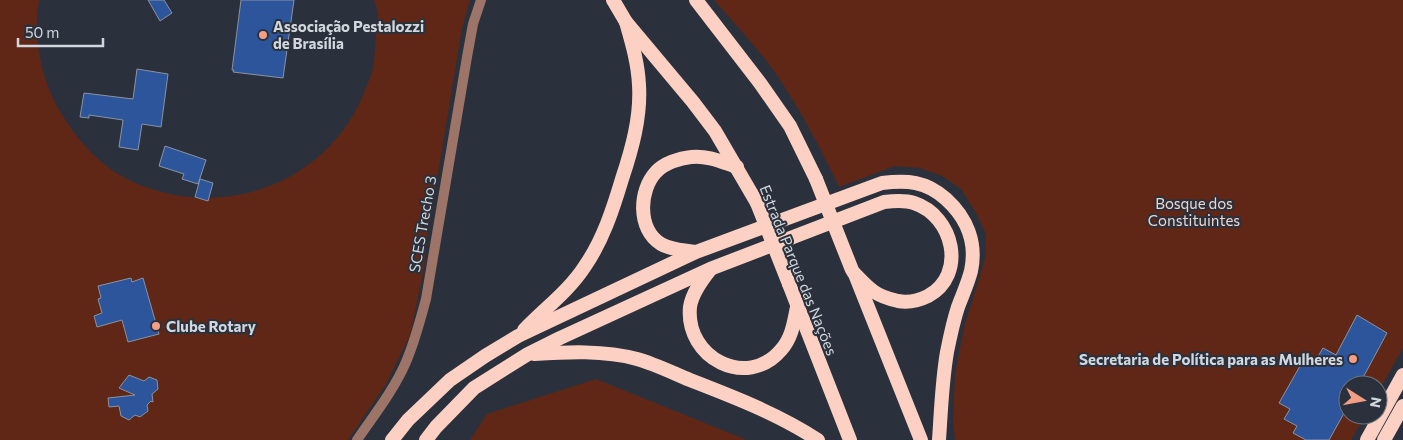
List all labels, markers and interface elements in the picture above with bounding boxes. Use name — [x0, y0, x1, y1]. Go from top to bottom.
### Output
scale bar — [18, 15, 102, 47]
place label: Associação Pestalozzi de Brasília — [273, 17, 424, 52]
text: 50 m — [25, 23, 59, 41]
marker: Associação Pestalozzi de Brasília — [257, 29, 269, 41]
street label: SCES Trecho 3 — [405, 174, 439, 274]
street label: Estrada Parque das Nações — [757, 182, 842, 358]
park label: Bosque dos Constituintes — [1148, 194, 1240, 229]
place label: Clube Rotary — [166, 317, 257, 335]
marker: Clube Rotary — [150, 320, 162, 332]
place label: Secretaria de Política para as Mulheres — [1079, 350, 1343, 368]
marker: Secretaria de Política para as Mulheres — [1347, 353, 1359, 365]
north arrow — [1338, 375, 1388, 425]
text: N — [1367, 396, 1386, 409]

